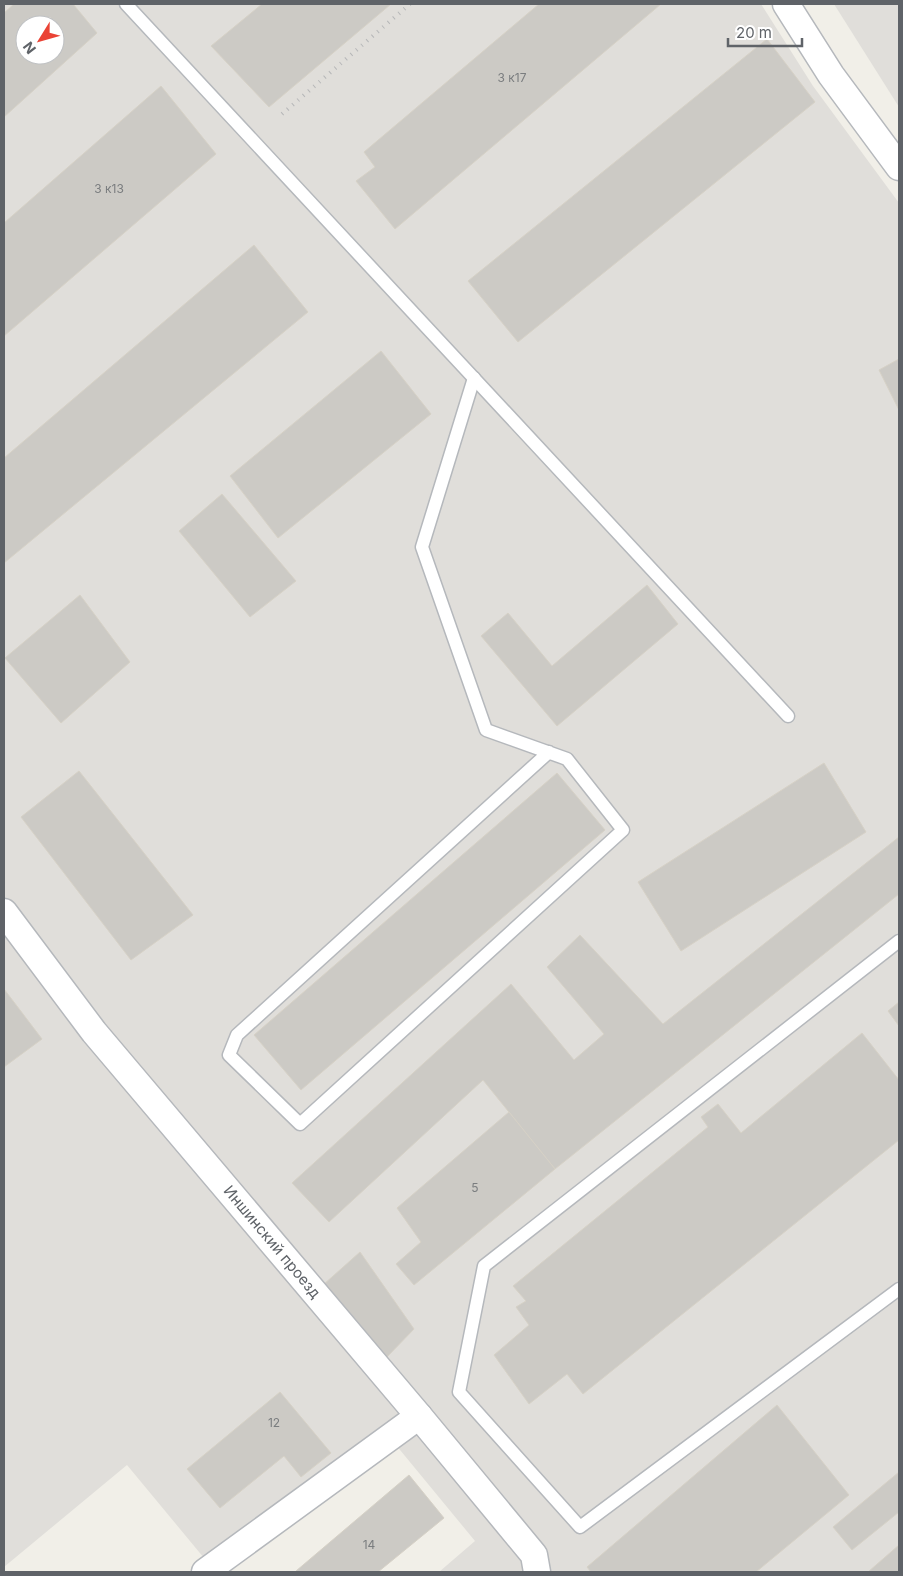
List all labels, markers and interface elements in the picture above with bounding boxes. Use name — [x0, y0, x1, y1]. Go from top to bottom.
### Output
north arrow — [15, 15, 65, 65]
scale bar — [728, 15, 802, 47]
text: 20 m — [736, 23, 772, 42]
text: N — [19, 39, 39, 58]
house number: 3 к17 — [498, 70, 527, 85]
house number: 3 к13 — [94, 181, 124, 196]
house number: 5 — [471, 1180, 479, 1195]
street label: Иншинский проезд — [220, 1181, 325, 1302]
house number: 12 — [268, 1415, 280, 1430]
house number: 14 — [363, 1537, 376, 1552]

